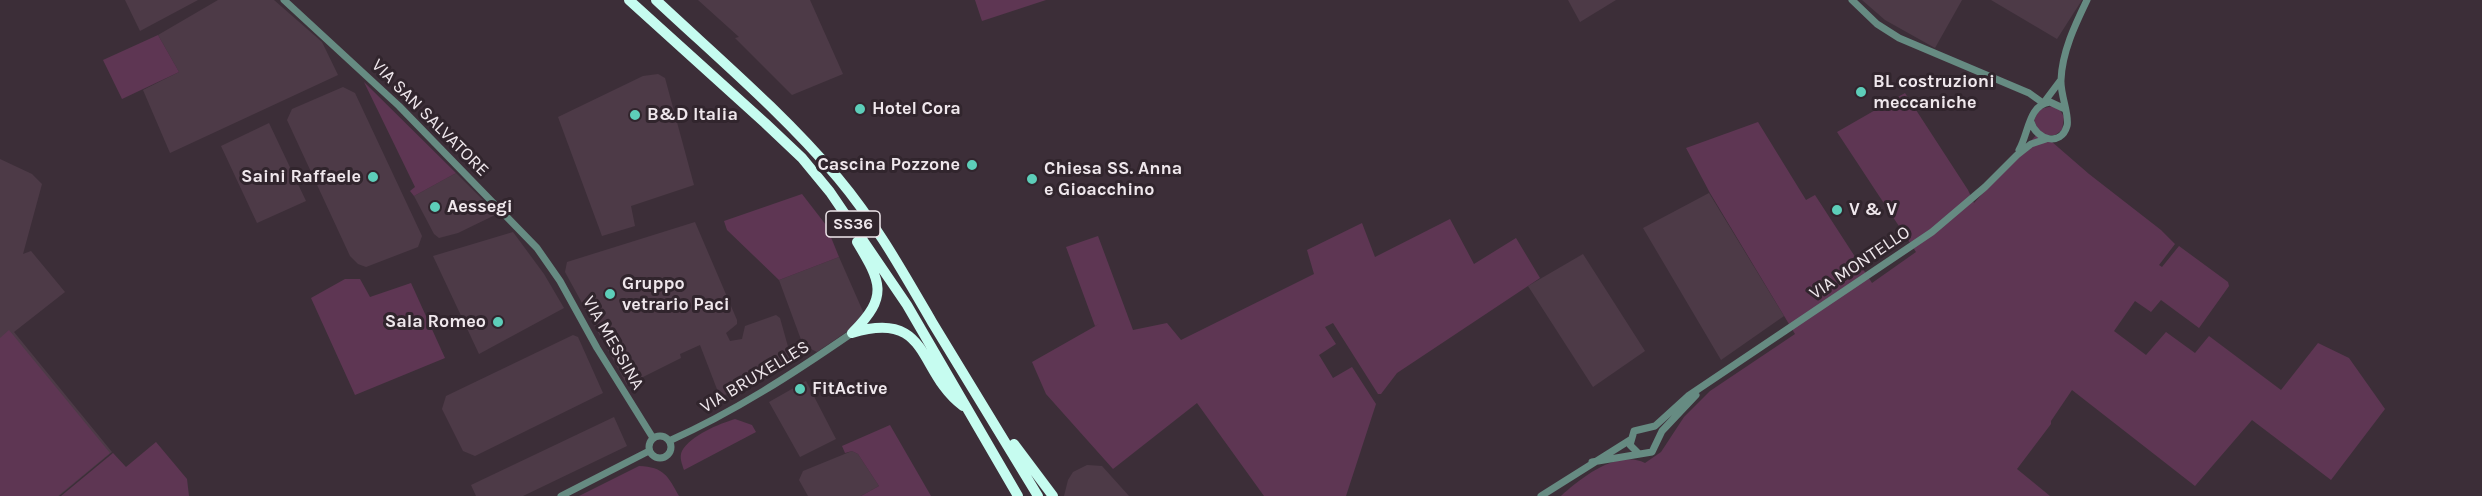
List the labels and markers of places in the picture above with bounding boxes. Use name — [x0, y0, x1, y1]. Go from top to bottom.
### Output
place label: BL costruzioni meccaniche — [1873, 71, 1995, 113]
marker: BL costruzioni meccaniche — [1854, 85, 1868, 99]
place label: Hotel Cora — [872, 98, 961, 120]
marker: Hotel Cora — [853, 102, 867, 116]
place label: B&D Italia — [647, 104, 738, 126]
marker: B&D Italia — [628, 108, 642, 122]
place label: Cascina Pozzone — [817, 154, 960, 176]
marker: Cascina Pozzone — [965, 158, 979, 172]
place label: Chiesa SS. Anna e Gioacchino — [1044, 158, 1182, 201]
place label: Saini Raffaele — [241, 166, 361, 188]
marker: Saini Raffaele — [366, 170, 380, 184]
marker: Chiesa SS. Anna e Gioacchino — [1025, 172, 1039, 186]
place label: Aessegi — [447, 196, 513, 218]
place label: V & V — [1849, 199, 1897, 221]
marker: Aessegi — [428, 200, 442, 214]
marker: V & V — [1830, 203, 1844, 217]
place label: Gruppo vetrario Paci — [622, 273, 730, 316]
marker: Gruppo vetrario Paci — [603, 287, 617, 301]
place label: Sala Romeo — [385, 311, 486, 333]
marker: Sala Romeo — [491, 315, 505, 329]
place label: FitActive — [812, 378, 888, 400]
marker: FitActive — [793, 382, 807, 396]

